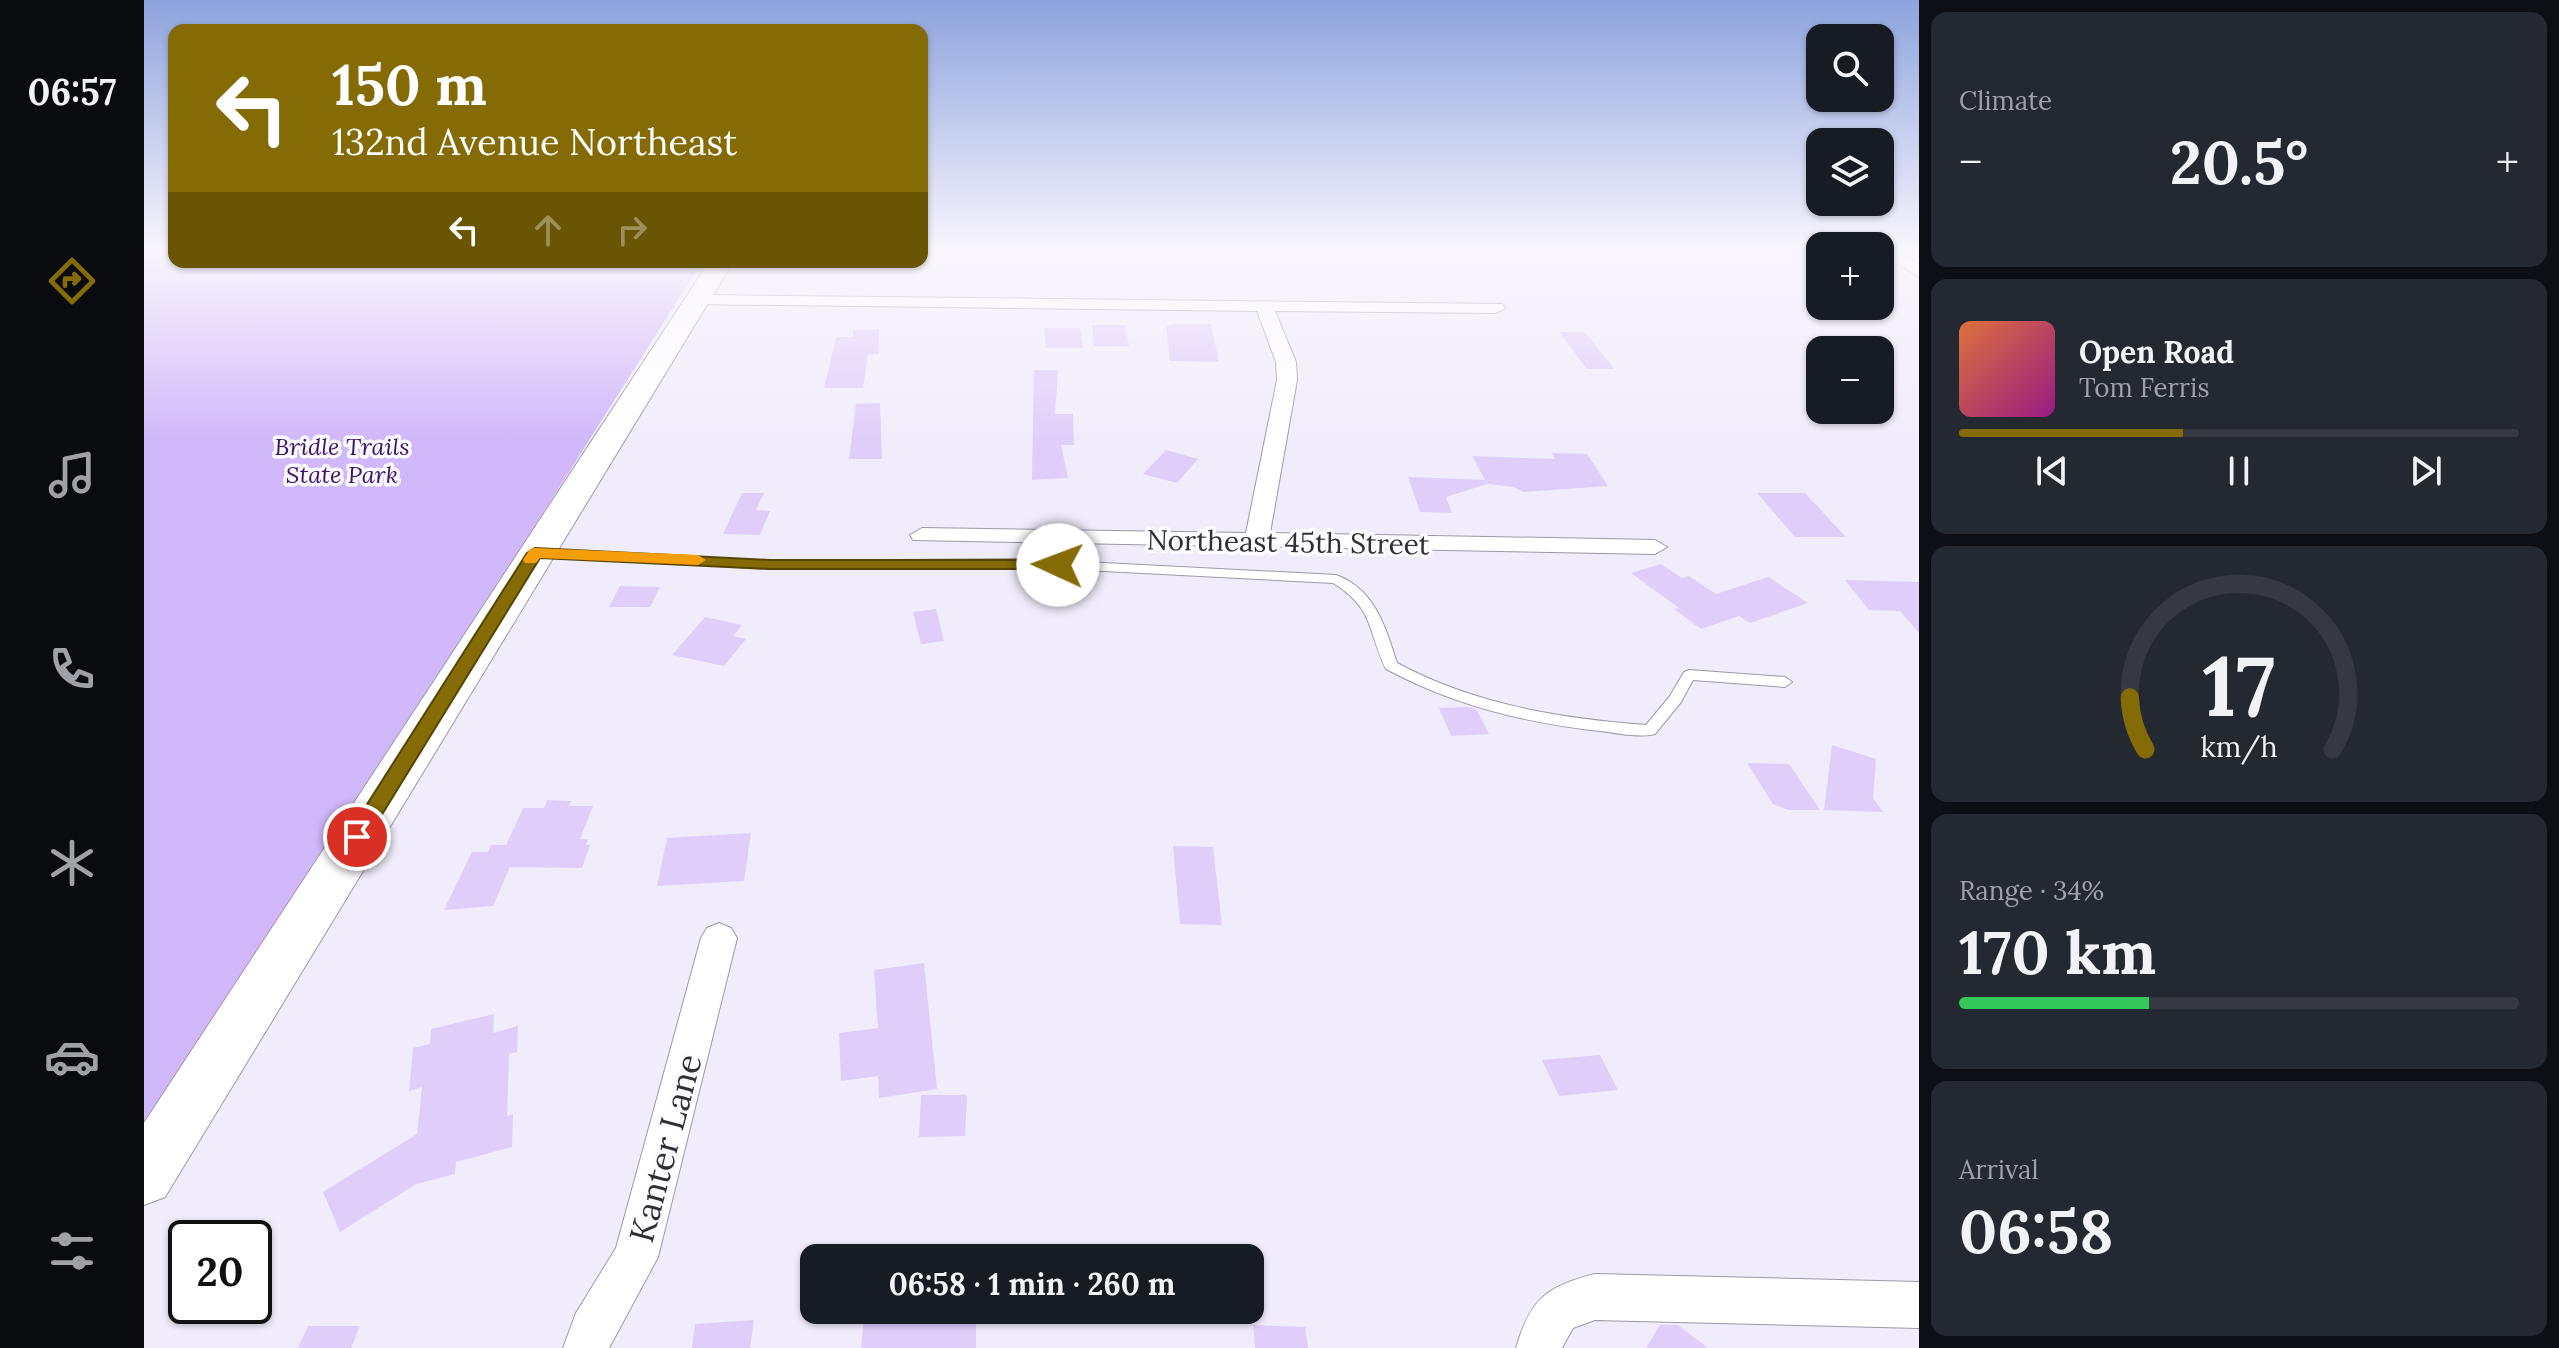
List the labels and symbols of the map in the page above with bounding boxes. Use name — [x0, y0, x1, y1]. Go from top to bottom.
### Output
park label: Bridle Trails State Park — [274, 431, 410, 490]
street label: Northeast 45th Street — [1146, 522, 1430, 562]
position arrow — [1016, 523, 1100, 607]
pin — [323, 803, 391, 871]
street label: Kanter Lane — [619, 1049, 711, 1247]
speed limit sign: 20 — [168, 1220, 272, 1324]

